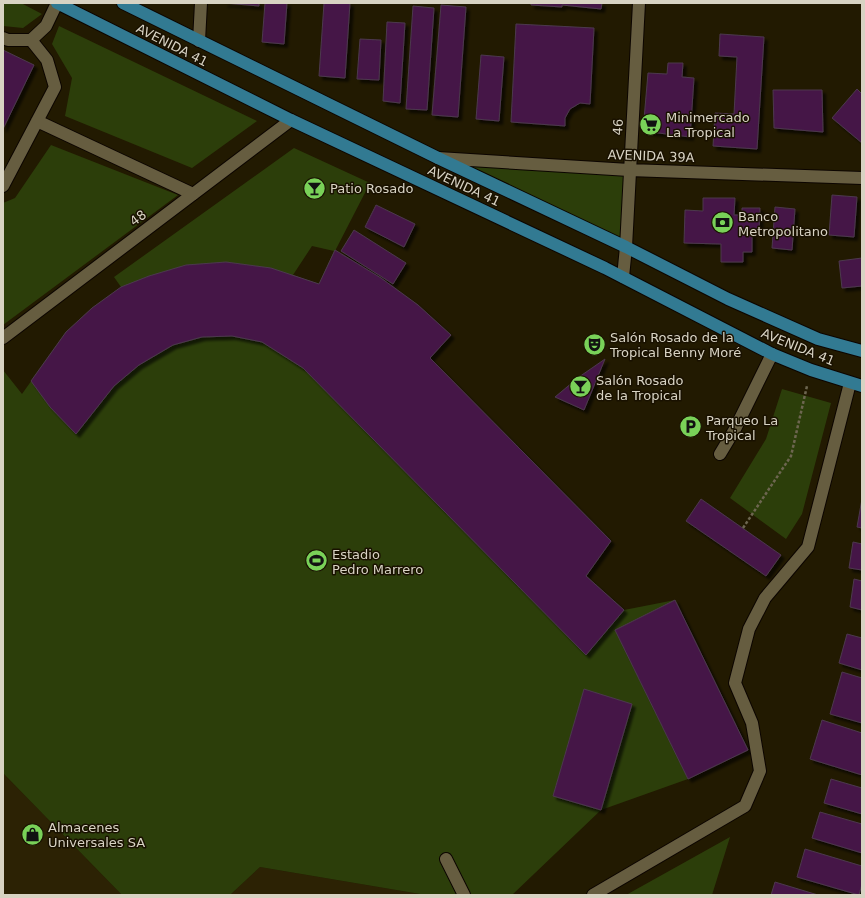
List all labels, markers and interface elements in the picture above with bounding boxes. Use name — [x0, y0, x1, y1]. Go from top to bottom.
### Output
street label: AVENIDA 41 — [134, 21, 210, 69]
place label: Minimercado La Tropical — [666, 110, 750, 140]
supermarket icon: Minimercado La Tropical — [637, 111, 663, 137]
street label: 46 — [610, 118, 626, 136]
street label: AVENIDA 39A — [607, 147, 695, 165]
street label: AVENIDA 41 — [425, 163, 503, 209]
bar icon: Patio Rosado — [301, 175, 327, 201]
place label: Patio Rosado — [330, 181, 413, 196]
street label: 48 — [127, 207, 149, 229]
place label: Banco Metropolitano — [738, 209, 828, 239]
bank icon: Banco Metropolitano — [709, 210, 735, 236]
street label: AVENIDA 41 — [759, 325, 837, 369]
place label: Salón Rosado de la Tropical Benny Moré — [609, 330, 741, 360]
theatre icon: Salón Rosado de la Tropical Benny Moré — [582, 331, 608, 357]
place label: Salón Rosado de la Tropical — [596, 373, 684, 403]
bar icon: Salón Rosado de la Tropical — [567, 374, 593, 400]
place label: Parqueo La Tropical — [705, 413, 778, 443]
parking icon: Parqueo La Tropical — [678, 414, 704, 440]
place label: Estadio Pedro Marrero — [332, 547, 423, 577]
sports icon: Estadio Pedro Marrero — [303, 548, 329, 574]
place label: Almacenes Universales SA — [48, 820, 145, 850]
shop icon: Almacenes Universales SA — [20, 821, 46, 847]

